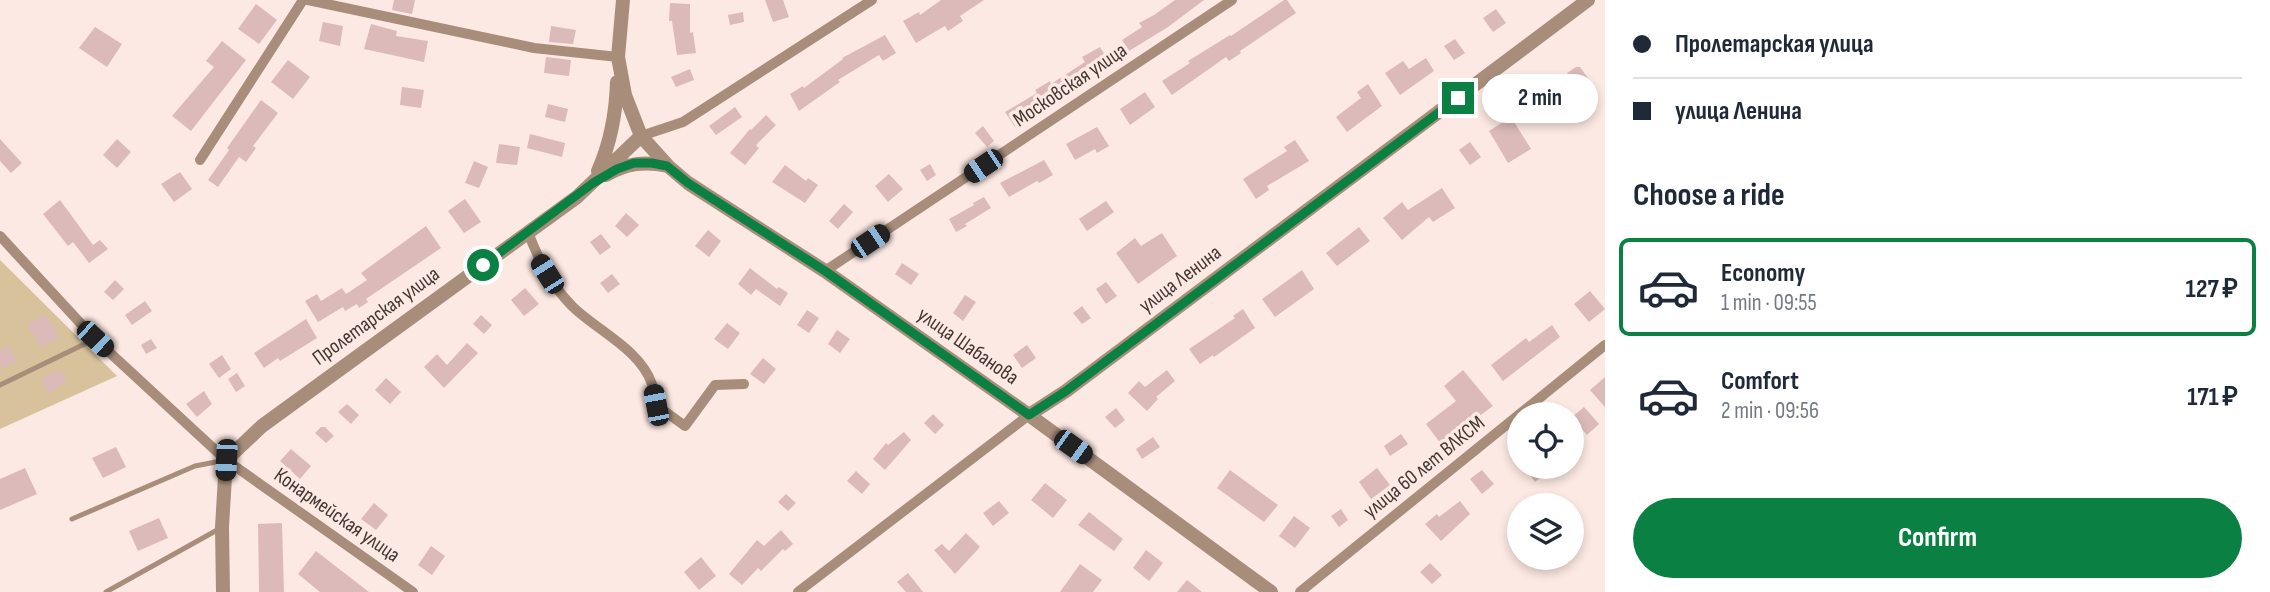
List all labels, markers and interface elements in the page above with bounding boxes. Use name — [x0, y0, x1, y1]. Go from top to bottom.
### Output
text: Пролетарская улица — [1675, 29, 1874, 60]
street label: Московская улица — [1008, 38, 1132, 132]
callout: 2 min — [1482, 74, 1598, 122]
route end — [1442, 82, 1474, 114]
text: 2 min — [1518, 84, 1562, 112]
text: улица Ленина — [1675, 96, 1802, 127]
car — [960, 146, 1007, 186]
text: Choose a ride — [1633, 176, 1785, 215]
car — [847, 221, 894, 261]
street label: улица Ленина — [1134, 240, 1226, 318]
route start — [467, 249, 499, 281]
car — [527, 251, 568, 297]
icon: car — [1637, 256, 1700, 319]
text: Economy — [1721, 258, 1805, 289]
street label: Пролетарская улица — [308, 261, 444, 371]
text: 127 ₽ — [2186, 274, 2238, 305]
text: 1 min · 09:55 — [1721, 289, 1817, 317]
street label: улица Шабанова — [913, 302, 1023, 390]
car — [73, 317, 118, 361]
icon: car — [1637, 364, 1700, 427]
text: Comfort — [1721, 366, 1799, 397]
car — [642, 382, 671, 428]
text: 171 ₽ — [2187, 382, 2238, 413]
text: 2 min · 09:56 — [1721, 397, 1819, 425]
map controls — [1507, 402, 1584, 570]
button: locate — [1507, 402, 1584, 479]
street label: улица 60 лет ВЛКСМ — [1358, 410, 1490, 524]
car — [1050, 426, 1097, 468]
car — [215, 438, 238, 482]
street label: Конармейская улица — [269, 462, 405, 568]
button: layers — [1507, 493, 1584, 570]
button: Confirm — [1633, 498, 2242, 578]

